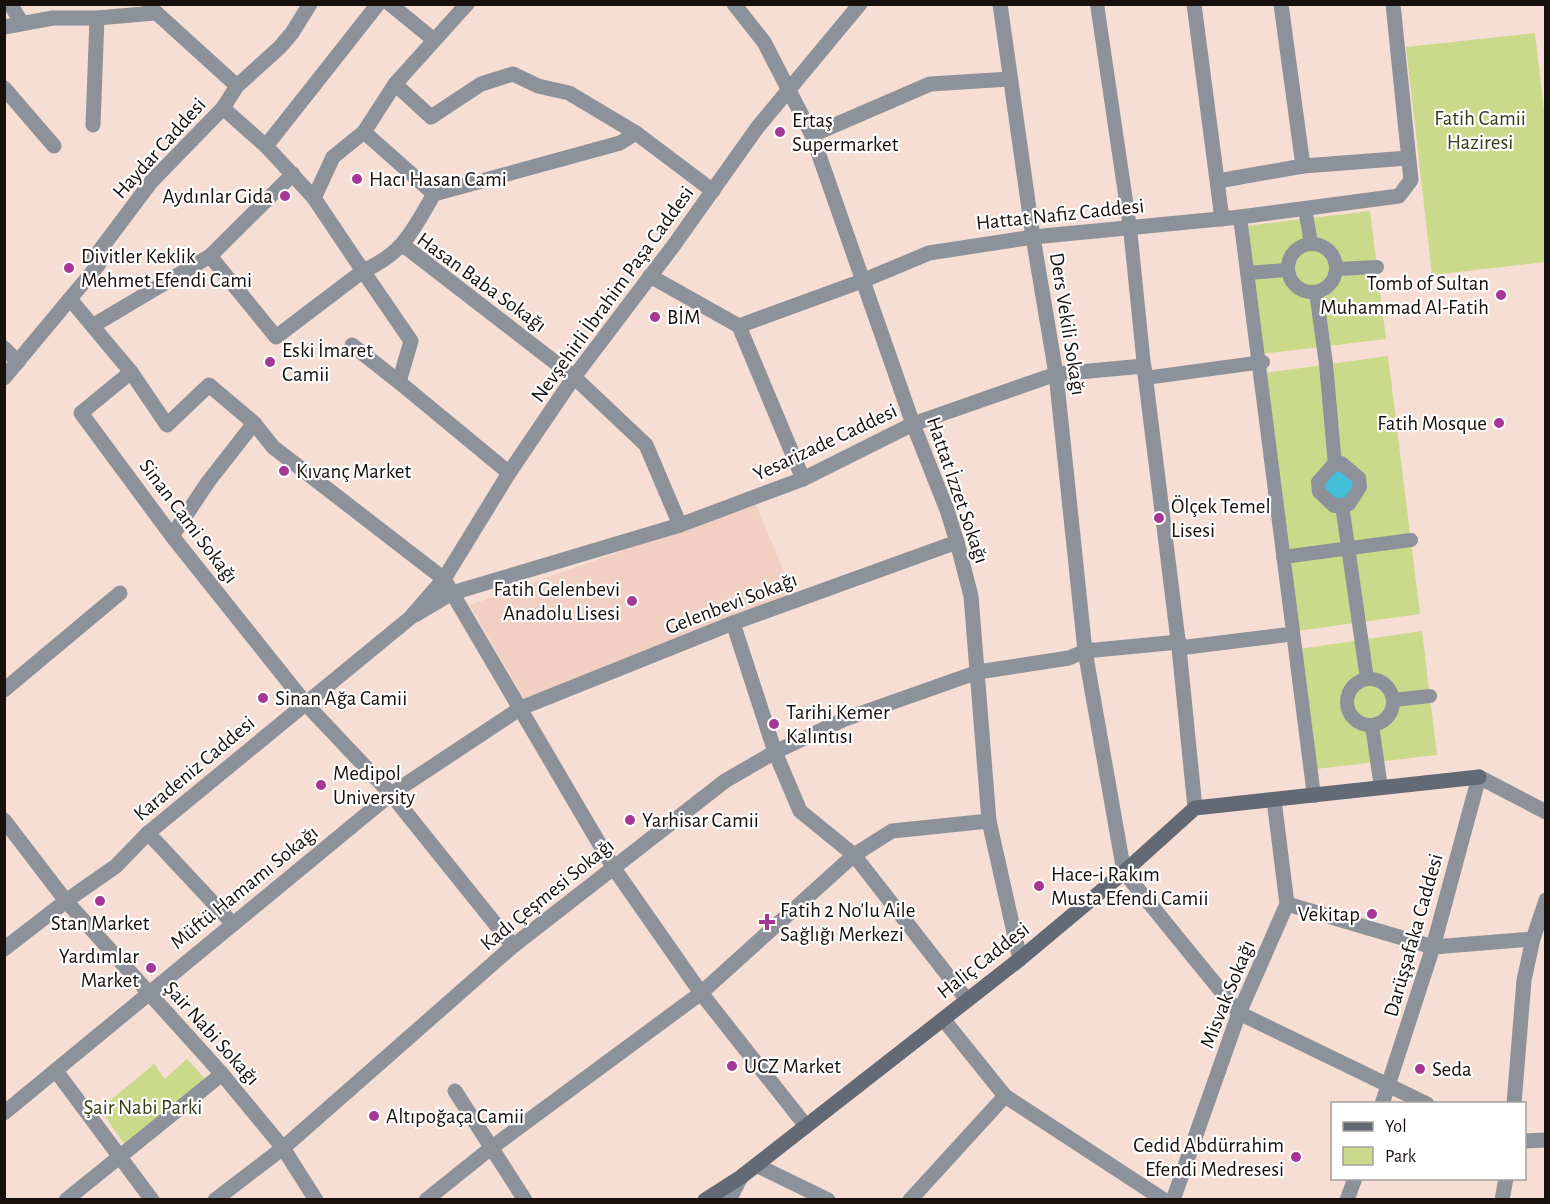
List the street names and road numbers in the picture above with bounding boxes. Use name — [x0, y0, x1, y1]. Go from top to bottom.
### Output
street label: Haydar Caddesi — [109, 94, 210, 203]
street label: Nevşehirli İbrahim Paşa Caddesi — [526, 182, 698, 406]
street label: Hattat Nafiz Caddesi — [975, 195, 1145, 234]
street label: Hasan Baba Sokağı — [413, 229, 550, 336]
street label: Ders Vekili Sokağı — [1046, 251, 1089, 397]
street label: Yesarizade Caddesi — [750, 400, 900, 485]
street label: Hattat İzzet Sokağı — [923, 414, 993, 566]
street label: Sinan Cami Sokağı — [135, 455, 242, 587]
street label: Gelenbevi Sokağı — [662, 569, 800, 638]
street label: Karadeniz Caddesi — [130, 712, 259, 825]
street label: Müftü Hamamı Sokağı — [167, 822, 322, 953]
street label: Kadı Çeşmesi Sokağı — [477, 834, 618, 955]
street label: Darüşşafaka Caddesi — [1380, 851, 1447, 1019]
street label: Haliç Caddesi — [933, 918, 1033, 1003]
street label: Misvak Sokağı — [1196, 937, 1259, 1051]
street label: Şair Nabi Sokağı — [160, 977, 263, 1089]

